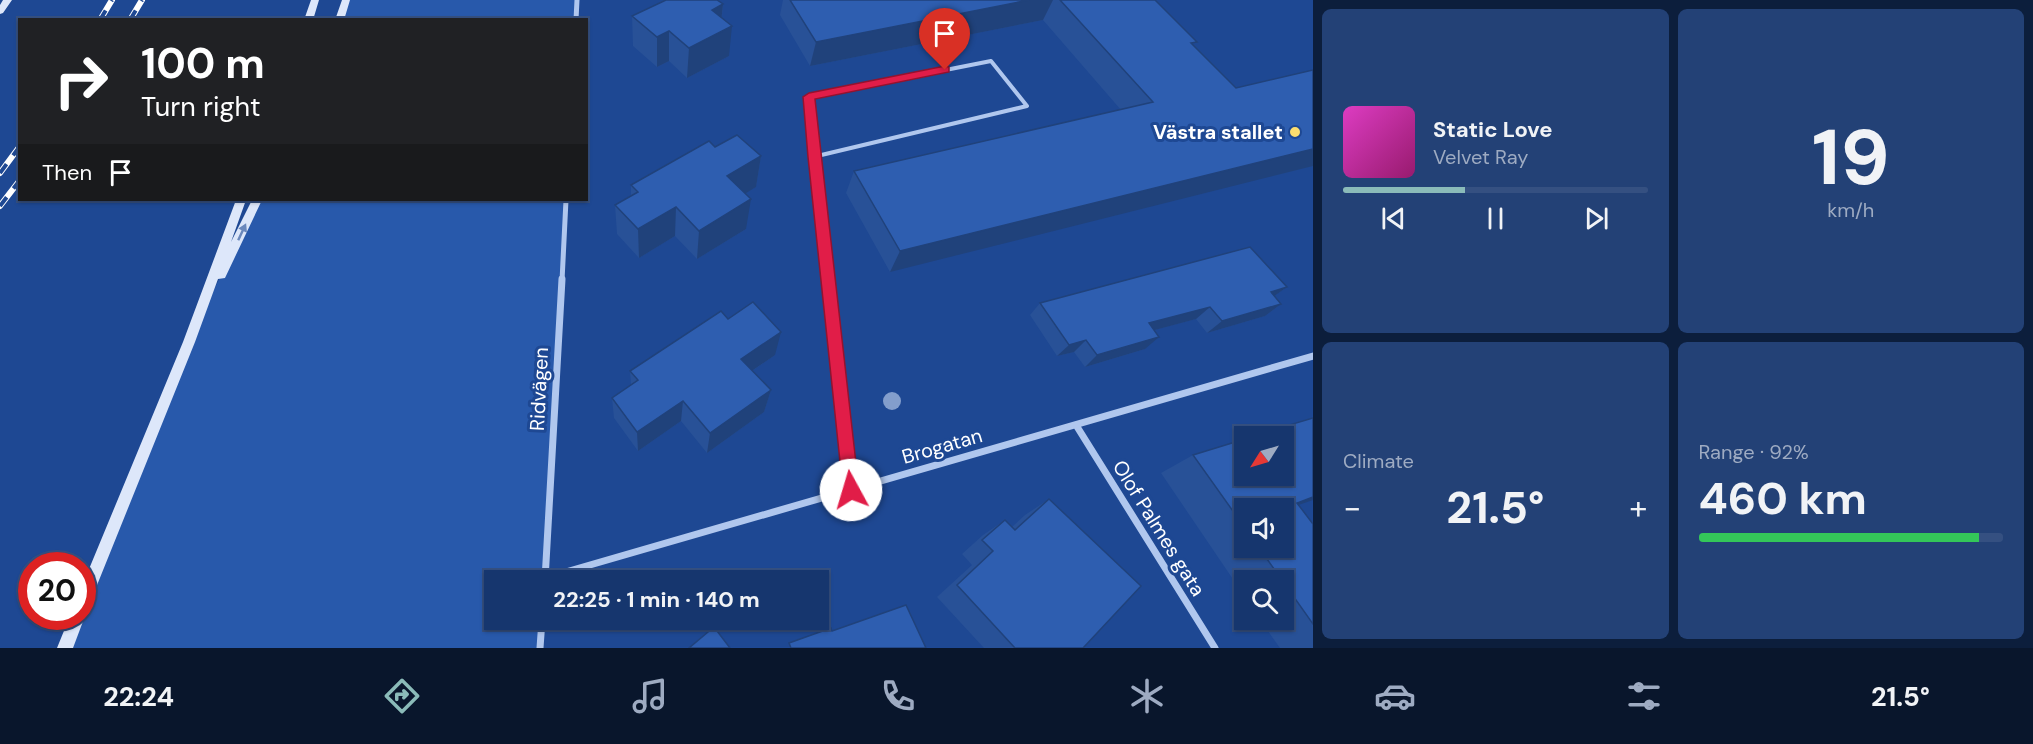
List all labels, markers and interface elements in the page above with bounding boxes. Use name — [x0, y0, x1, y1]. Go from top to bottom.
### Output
pin — [919, 8, 970, 70]
icon: arrive — [928, 17, 961, 50]
text: 100 m — [141, 36, 265, 91]
icon: right — [42, 42, 120, 120]
text: Turn right — [141, 89, 261, 124]
text: 19 — [1812, 107, 1890, 208]
text: Static Love — [1433, 115, 1553, 144]
place label: Västra stallet — [1153, 119, 1283, 145]
marker: Västra stallet — [1288, 125, 1302, 139]
text: Velvet Ray — [1433, 144, 1528, 170]
icon: arrive — [104, 156, 137, 189]
text: Then — [42, 158, 92, 187]
text: km/h — [1827, 197, 1874, 223]
icon: previous — [1377, 202, 1410, 235]
icon: pause — [1479, 202, 1512, 235]
icon: next — [1580, 202, 1613, 235]
one-way arrow — [237, 223, 246, 240]
street label: Ridvägen — [524, 347, 554, 431]
street label: Brogatan — [899, 422, 985, 470]
north arrow — [1234, 426, 1294, 486]
map controls — [1234, 426, 1294, 630]
text: Range · 92% — [1699, 439, 1809, 465]
text: Climate — [1343, 448, 1414, 474]
street label: Olof Palmes gata — [1107, 455, 1211, 601]
position arrow — [819, 458, 883, 522]
text: 460 km — [1699, 469, 1867, 528]
text: 21.5° — [1446, 478, 1544, 537]
text: − — [1343, 486, 1361, 529]
text: + — [1629, 486, 1647, 529]
button: sound — [1234, 498, 1294, 558]
speed limit sign: 20 — [18, 552, 96, 630]
button: search — [1234, 570, 1294, 630]
text: 22:25 · 1 min · 140 m — [553, 585, 760, 614]
icon: directions — [381, 675, 423, 717]
icon: music — [629, 675, 671, 717]
icon: phone — [877, 675, 919, 717]
icon: climate — [1126, 675, 1168, 717]
icon: car — [1374, 675, 1416, 717]
icon: filters — [1623, 675, 1665, 717]
text: 22:24 — [103, 679, 174, 714]
text: 21.5° — [1871, 679, 1930, 714]

